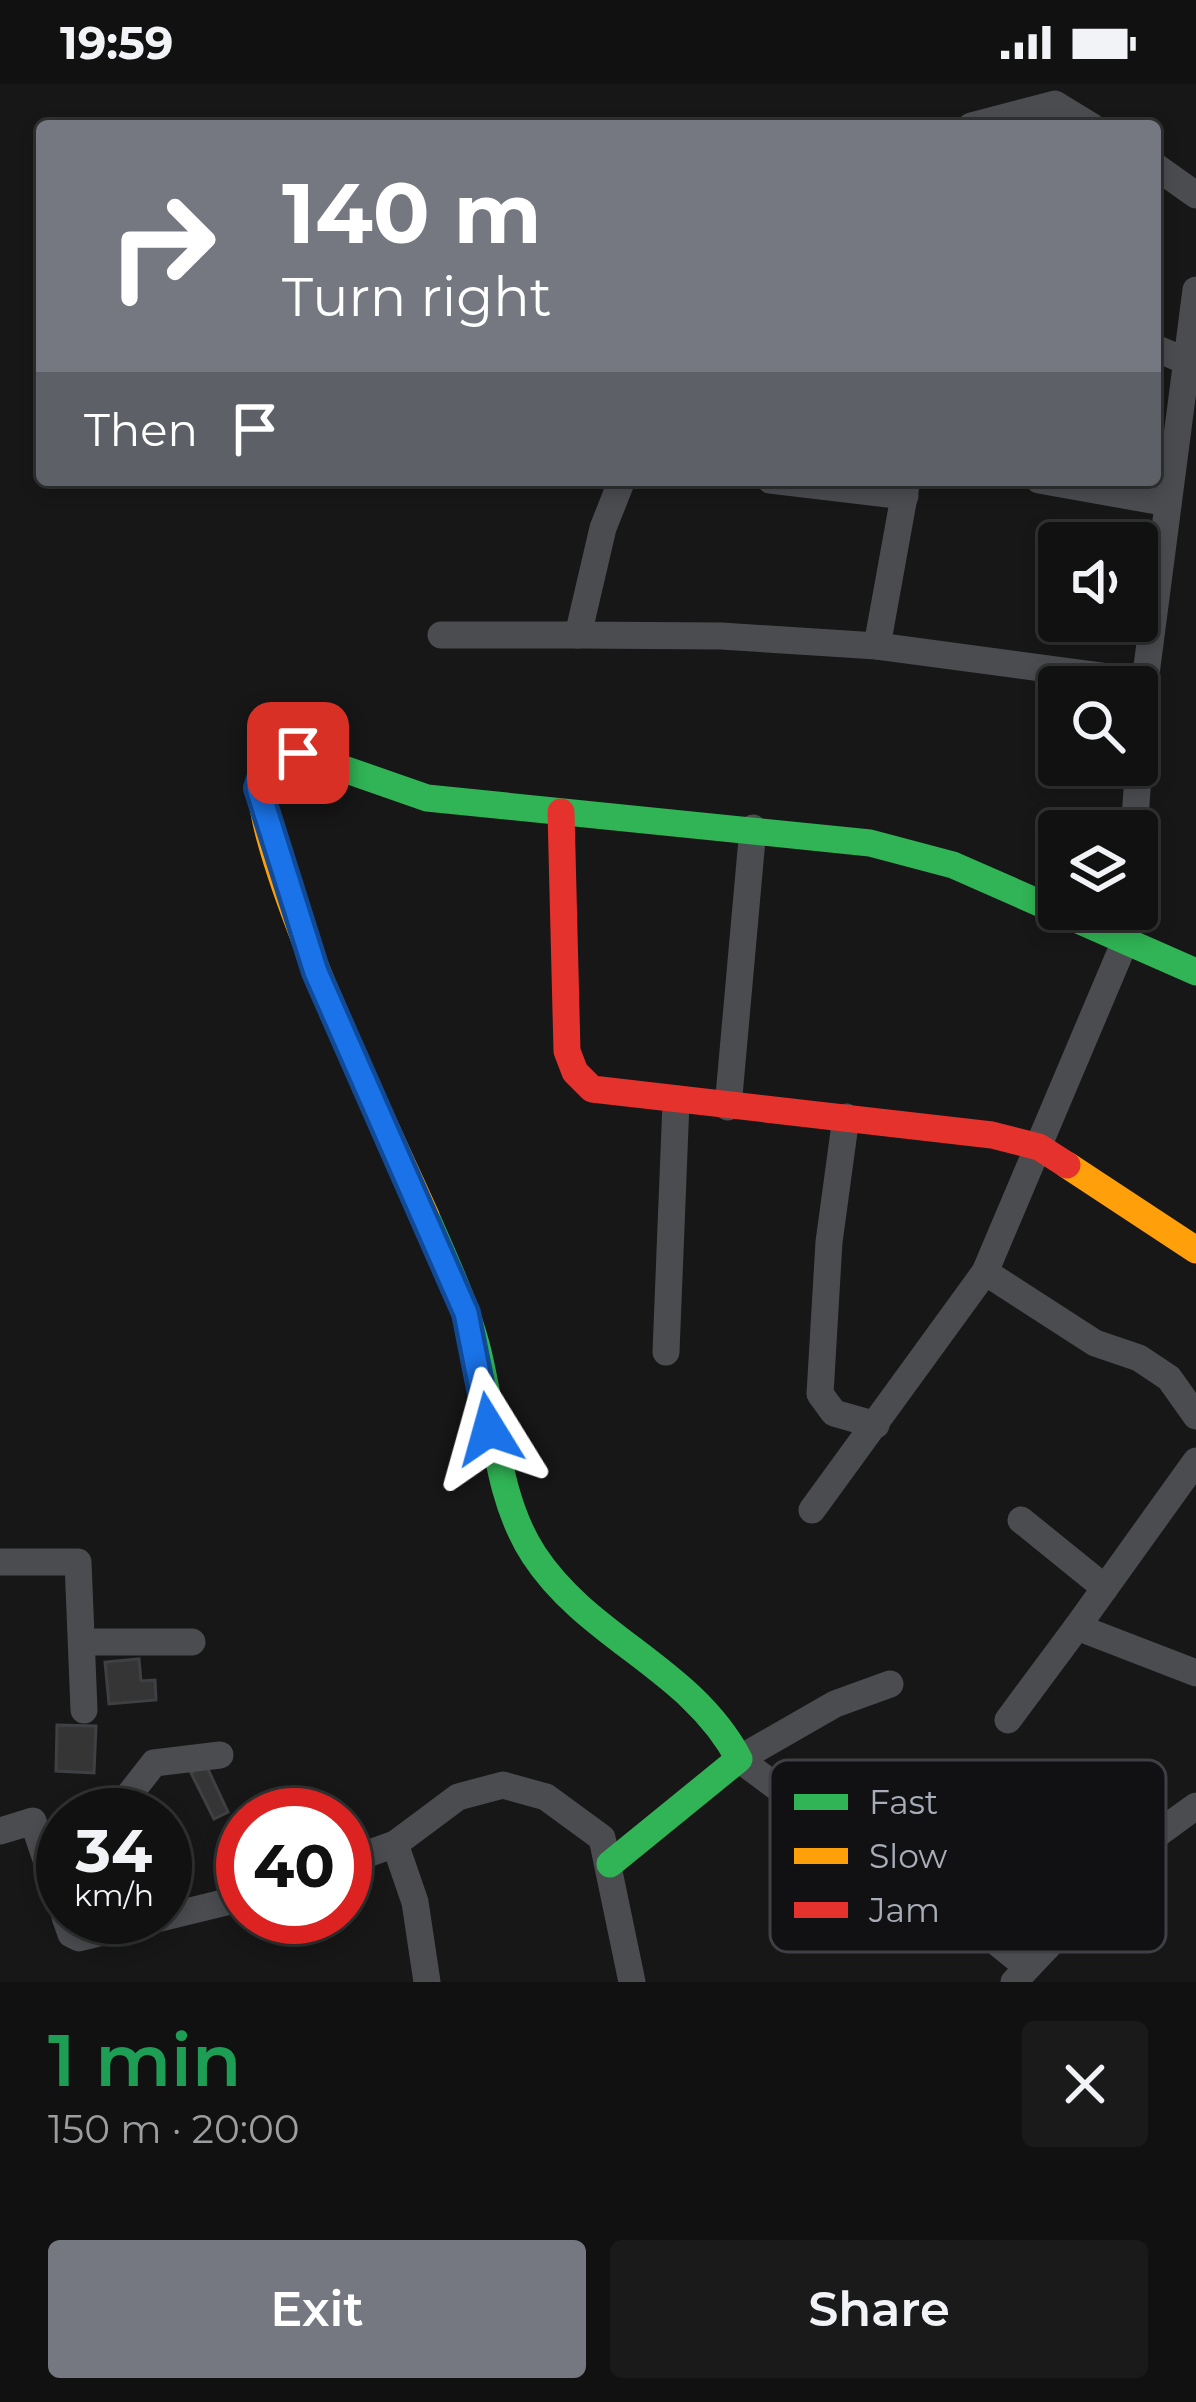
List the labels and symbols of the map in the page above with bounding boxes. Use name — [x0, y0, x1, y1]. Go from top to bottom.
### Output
pin — [247, 702, 349, 804]
position arrow — [426, 1366, 552, 1492]
legend — [770, 1760, 1166, 1952]
text: Fast — [869, 1782, 938, 1822]
speed limit sign: 40 — [216, 1788, 372, 1944]
text: Slow — [869, 1836, 947, 1876]
text: Jam — [868, 1890, 940, 1930]

